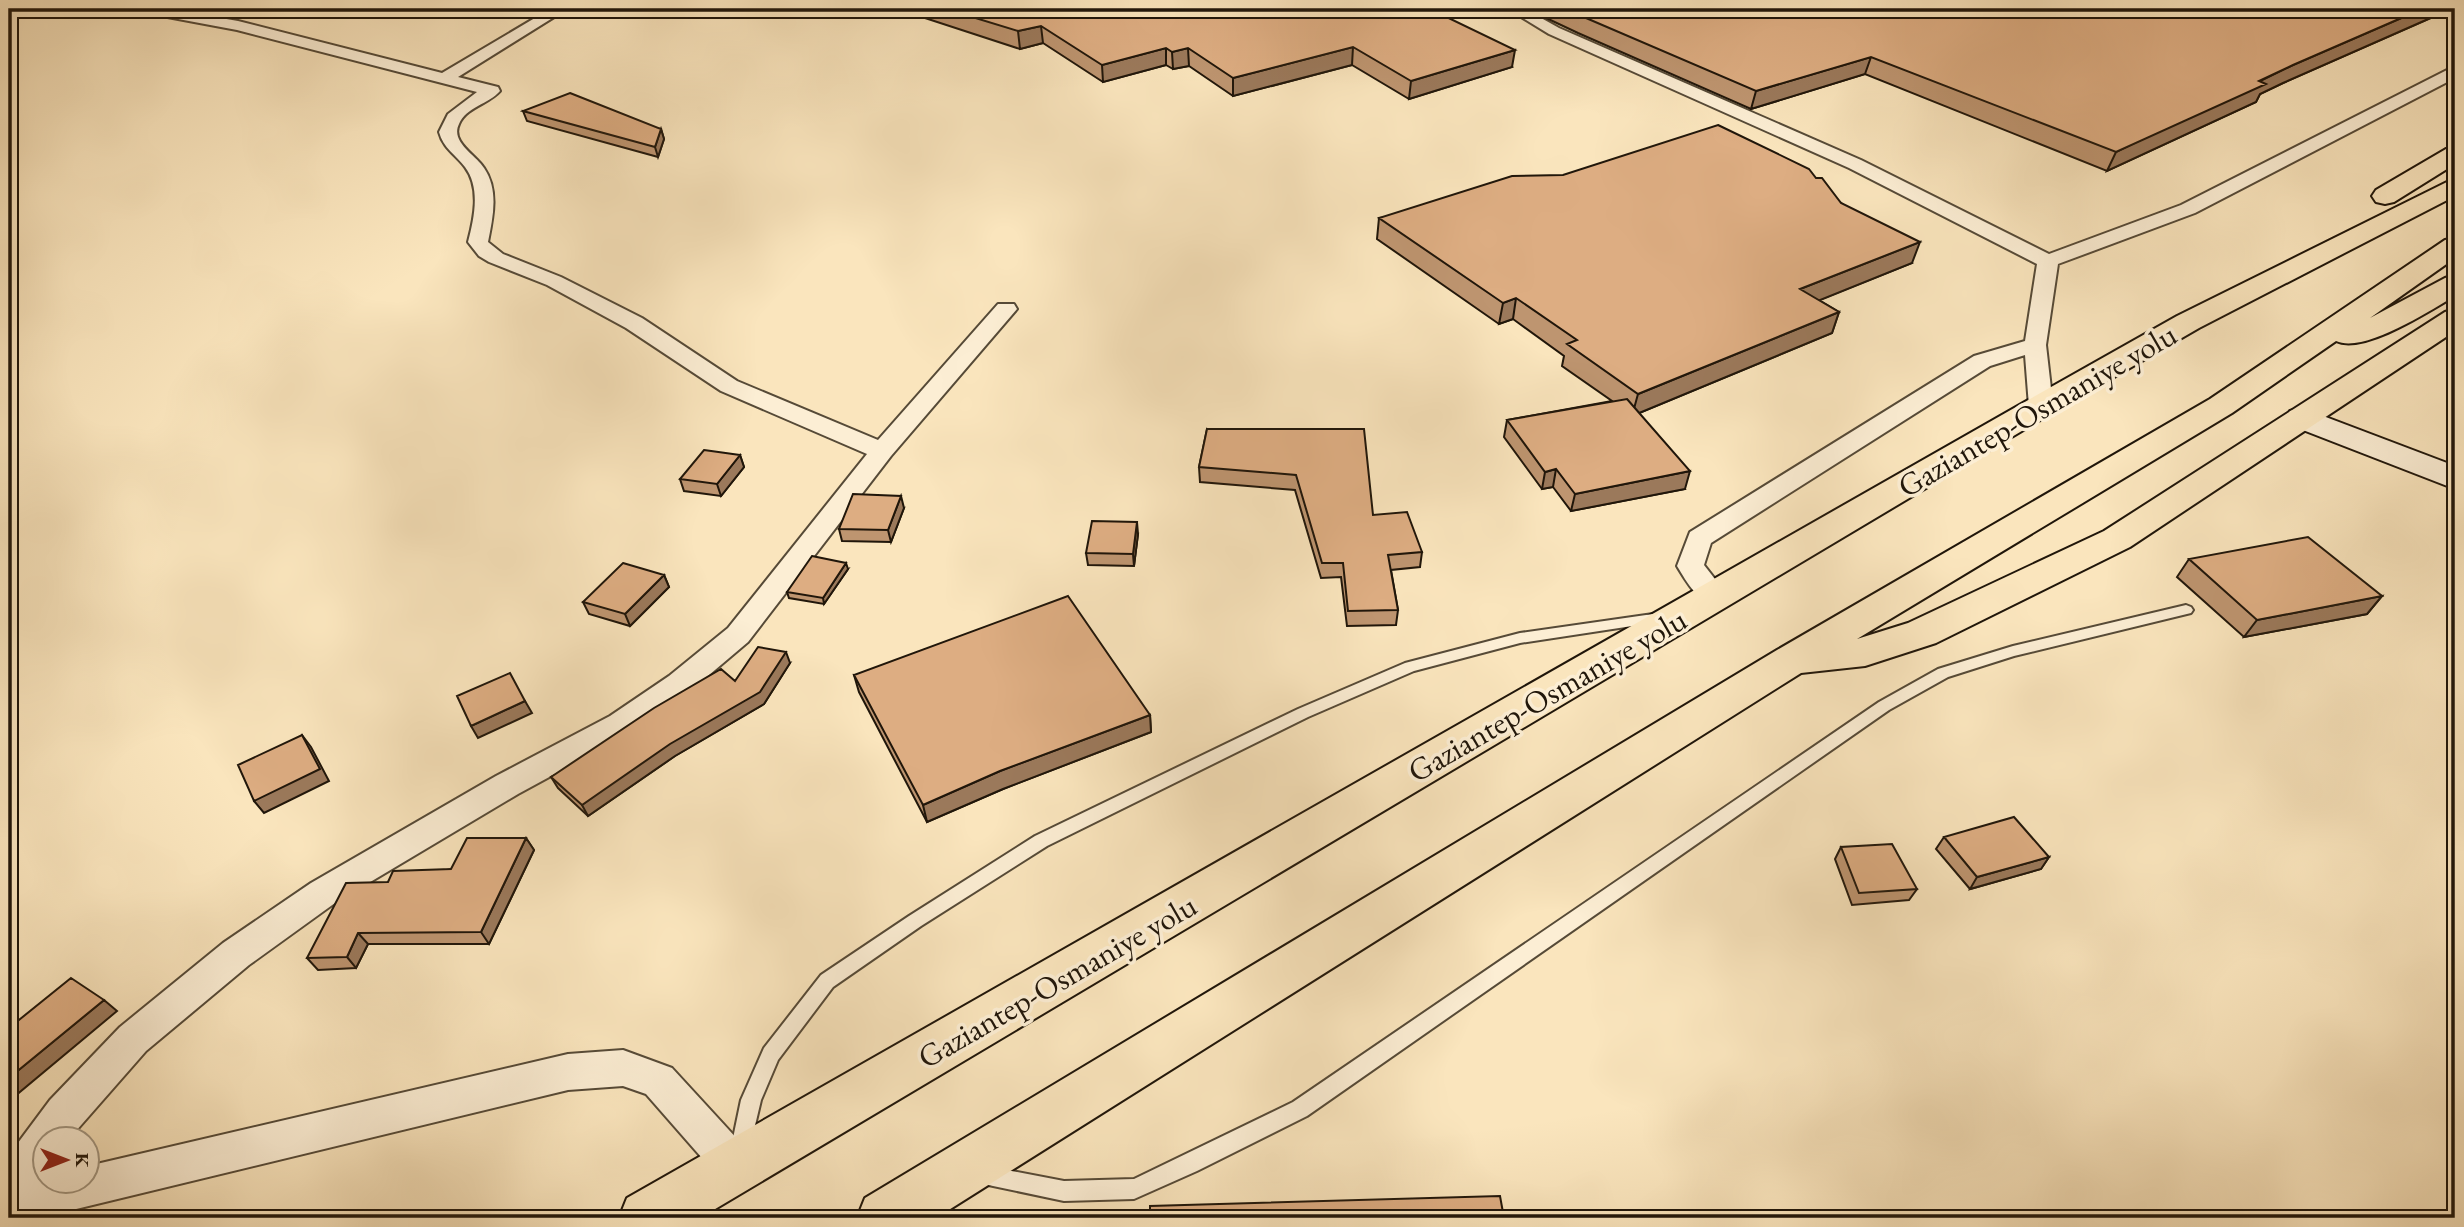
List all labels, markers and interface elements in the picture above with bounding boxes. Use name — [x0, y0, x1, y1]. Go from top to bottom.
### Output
street label: Gaziantep-Osmaniye yolu — [1890, 313, 2184, 507]
street label: Gaziantep-Osmaniye yolu — [1400, 598, 1694, 792]
street label: Gaziantep-Osmaniye yolu — [910, 884, 1204, 1078]
north arrow — [32, 1126, 102, 1196]
text: K — [70, 1153, 95, 1168]

